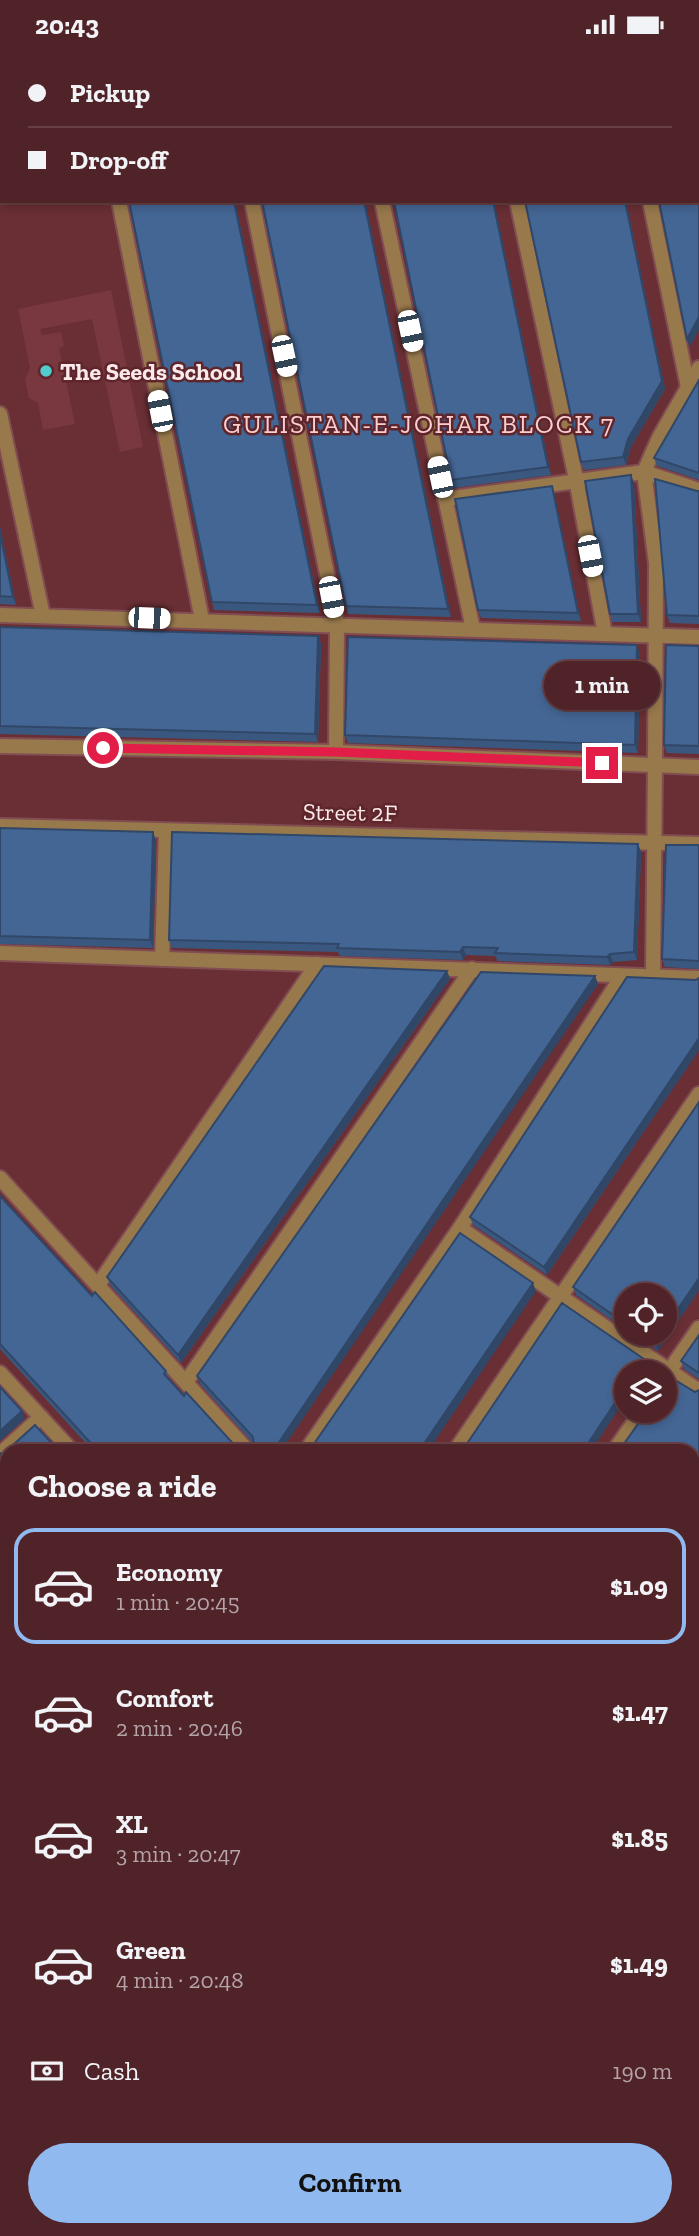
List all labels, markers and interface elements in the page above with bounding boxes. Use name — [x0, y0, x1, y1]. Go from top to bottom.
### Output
text: 20:43 — [35, 9, 99, 41]
text: Pickup — [70, 77, 150, 109]
text: Drop-off — [70, 144, 167, 176]
car — [396, 308, 425, 354]
car — [270, 333, 299, 379]
place label: The Seeds School — [60, 357, 242, 386]
marker: The Seeds School — [38, 363, 54, 379]
car — [146, 388, 175, 434]
district label: GULISTAN-E-JOHAR BLOCK 7 — [223, 408, 615, 440]
car — [426, 454, 455, 500]
car — [576, 533, 605, 579]
car — [317, 574, 346, 620]
car — [128, 607, 171, 629]
callout: 1 min — [544, 661, 660, 711]
text: 1 min — [575, 671, 629, 699]
route start — [87, 732, 119, 764]
route end — [586, 747, 618, 779]
street label: Street 2F — [303, 797, 397, 827]
map controls — [614, 1283, 677, 1423]
button: locate — [614, 1283, 677, 1346]
button: layers — [614, 1360, 677, 1423]
text: Choose a ride — [28, 1467, 216, 1505]
icon: car — [32, 1555, 95, 1618]
text: Economy — [116, 1556, 222, 1588]
text: $1.09 — [610, 1570, 668, 1602]
text: 1 min · 20:45 — [116, 1588, 239, 1616]
icon: car — [32, 1681, 95, 1744]
text: Comfort — [116, 1682, 213, 1714]
text: $1.47 — [612, 1696, 668, 1728]
text: 2 min · 20:46 — [116, 1714, 243, 1742]
icon: car — [32, 1807, 95, 1870]
text: XL — [116, 1808, 148, 1840]
text: $1.85 — [611, 1822, 668, 1854]
text: 3 min · 20:47 — [116, 1840, 241, 1868]
icon: car — [32, 1933, 95, 1996]
text: Green — [116, 1934, 186, 1966]
text: $1.49 — [610, 1948, 668, 1980]
text: 4 min · 20:48 — [116, 1966, 244, 1994]
icon: cash — [28, 2052, 66, 2090]
text: Cash — [84, 2055, 139, 2087]
text: 190 m — [613, 2057, 672, 2085]
button: Confirm — [28, 2143, 672, 2223]

